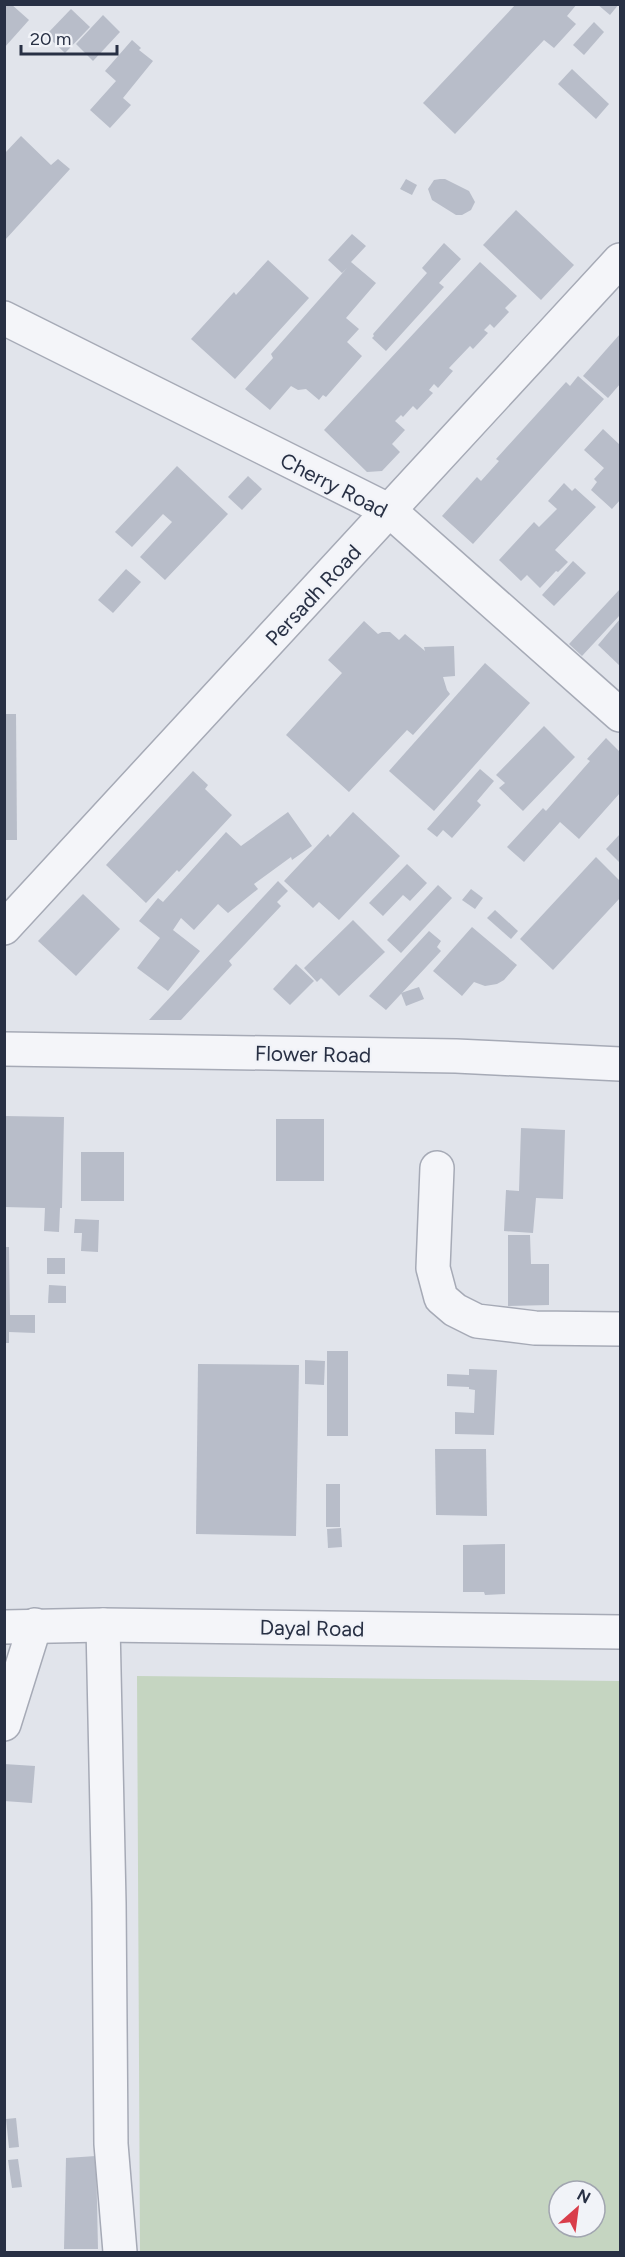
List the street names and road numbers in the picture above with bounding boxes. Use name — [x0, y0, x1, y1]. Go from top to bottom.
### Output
street label: Cherry Road — [276, 447, 392, 523]
street label: Persadh Road — [260, 539, 366, 651]
street label: Flower Road — [255, 1040, 371, 1068]
street label: Dayal Road — [259, 1615, 365, 1641]

